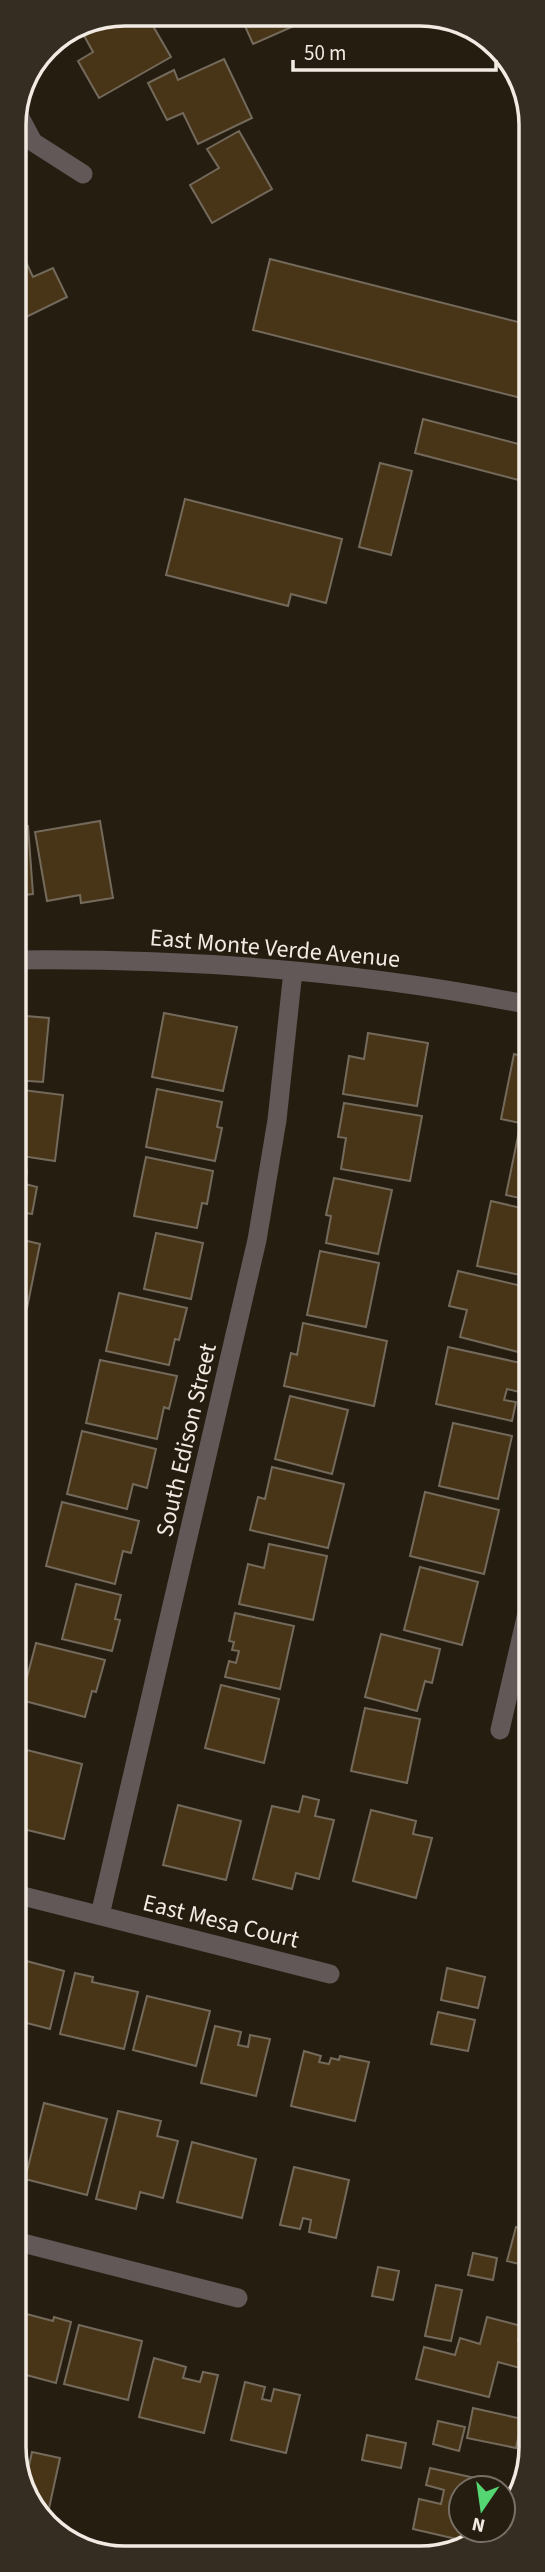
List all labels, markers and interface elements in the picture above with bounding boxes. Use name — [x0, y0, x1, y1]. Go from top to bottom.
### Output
scale bar — [293, 28, 496, 72]
text: 50 m — [304, 38, 346, 68]
street label: East Monte Verde Avenue — [148, 920, 402, 977]
street label: South Edison Street — [147, 1340, 226, 1540]
street label: East Mesa Court — [139, 1885, 303, 1958]
north arrow — [447, 2474, 517, 2544]
text: N — [469, 2510, 488, 2539]

